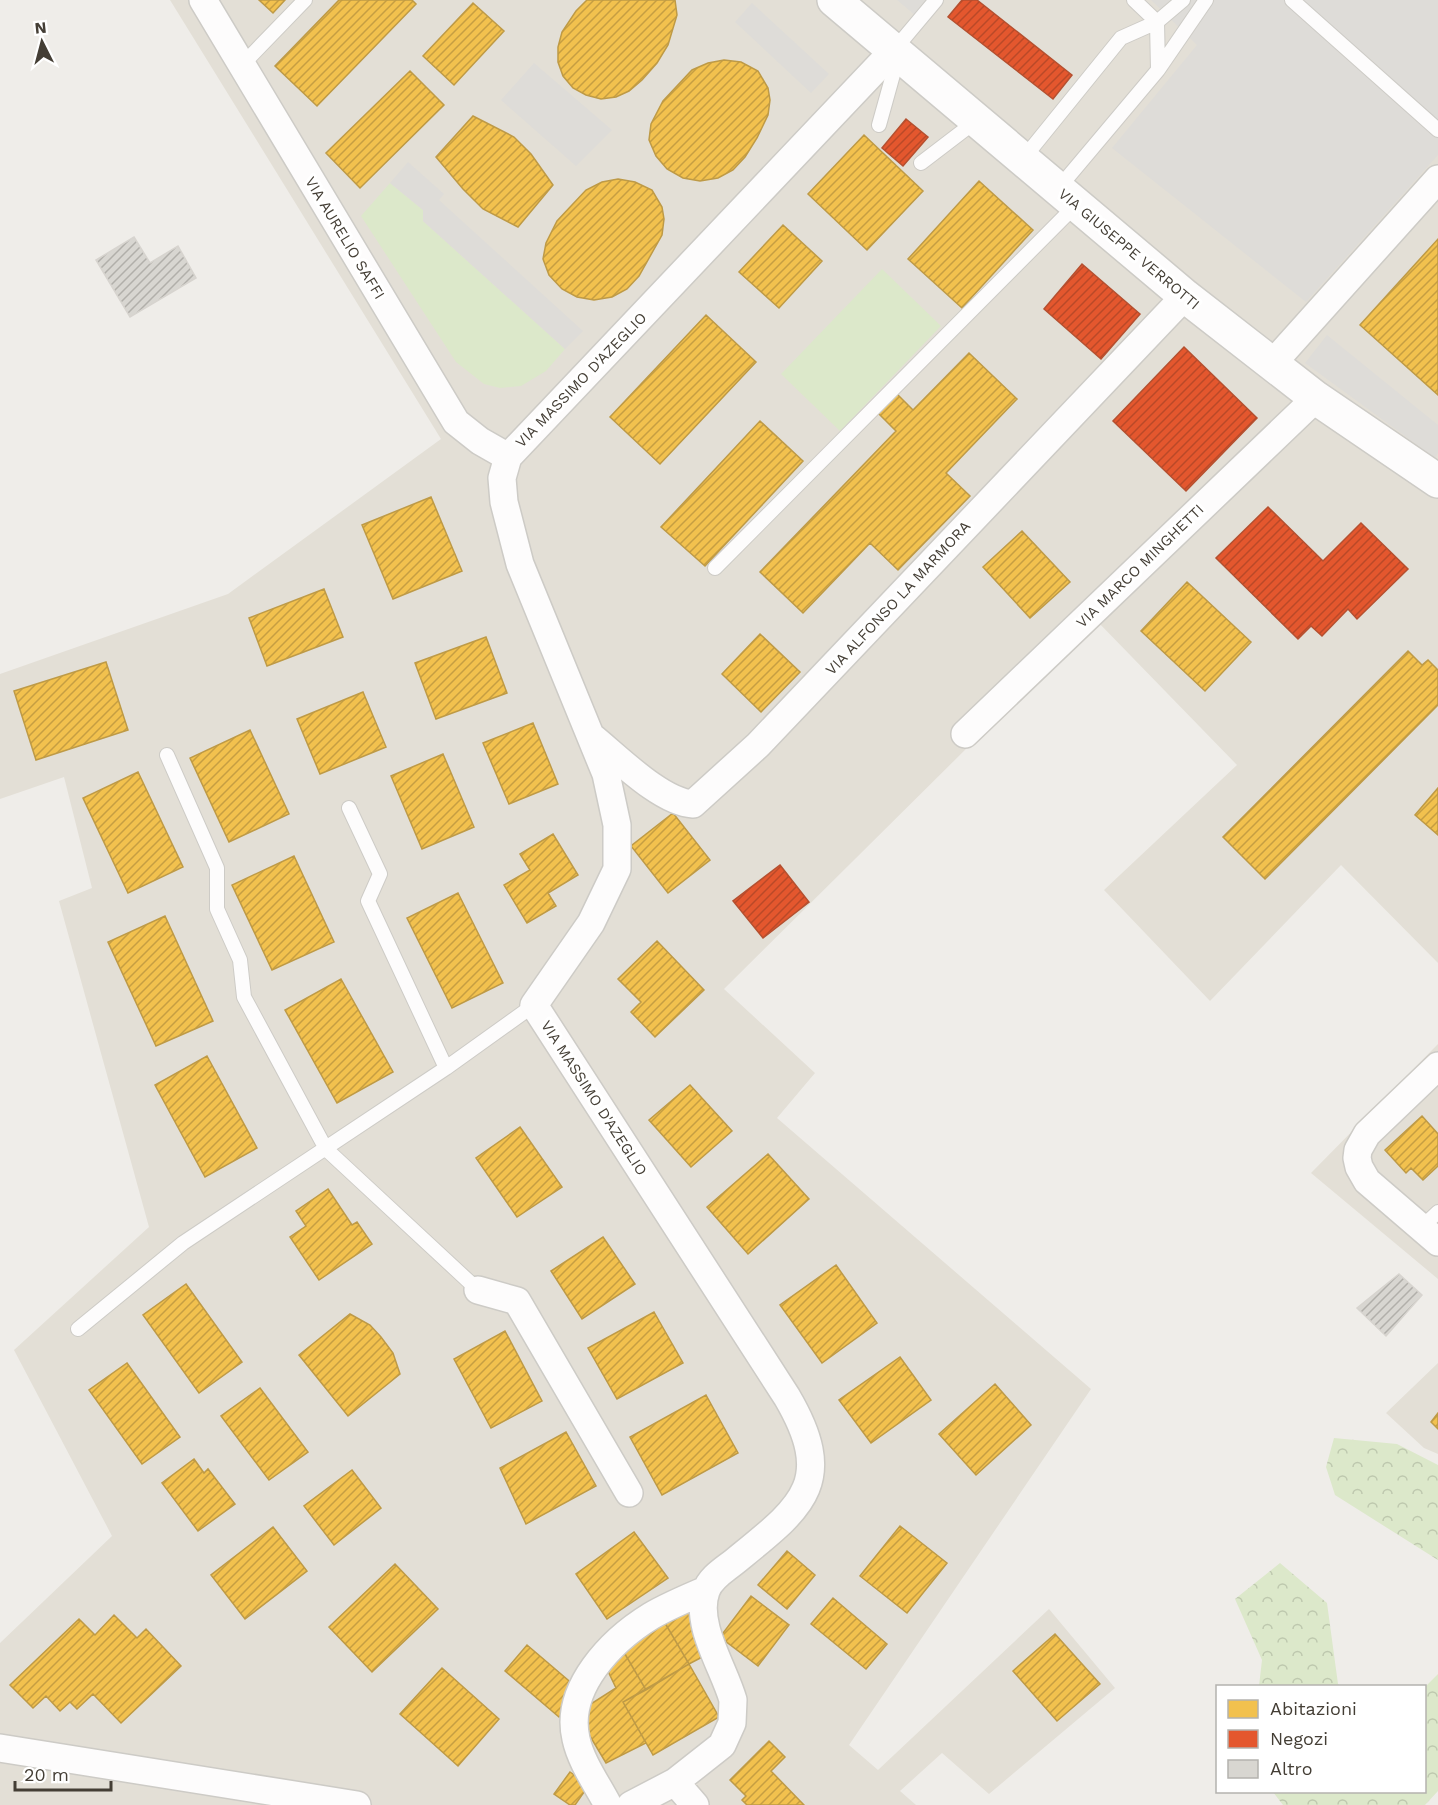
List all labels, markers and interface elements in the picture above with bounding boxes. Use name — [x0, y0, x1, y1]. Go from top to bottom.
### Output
north arrow — [12, 12, 72, 72]
text: N — [34, 18, 47, 38]
street label: VIA AURELIO SAFFI — [301, 174, 389, 302]
street label: VIA GIUSEPPE VERROTTI — [1055, 185, 1203, 313]
street label: VIA MASSIMO D'AZEGLIO — [512, 309, 650, 451]
street label: VIA MARCO MINGHETTI — [1073, 500, 1207, 632]
street label: VIA ALFONSO LA MARMORA — [822, 517, 974, 679]
street label: VIA MASSIMO D'AZEGLIO — [537, 1017, 651, 1179]
legend — [1216, 1685, 1426, 1793]
text: Abitazioni — [1270, 1698, 1357, 1719]
text: Negozi — [1270, 1728, 1328, 1749]
scale bar — [15, 1754, 111, 1792]
text: Altro — [1270, 1758, 1312, 1779]
text: 20 m — [24, 1764, 69, 1785]

